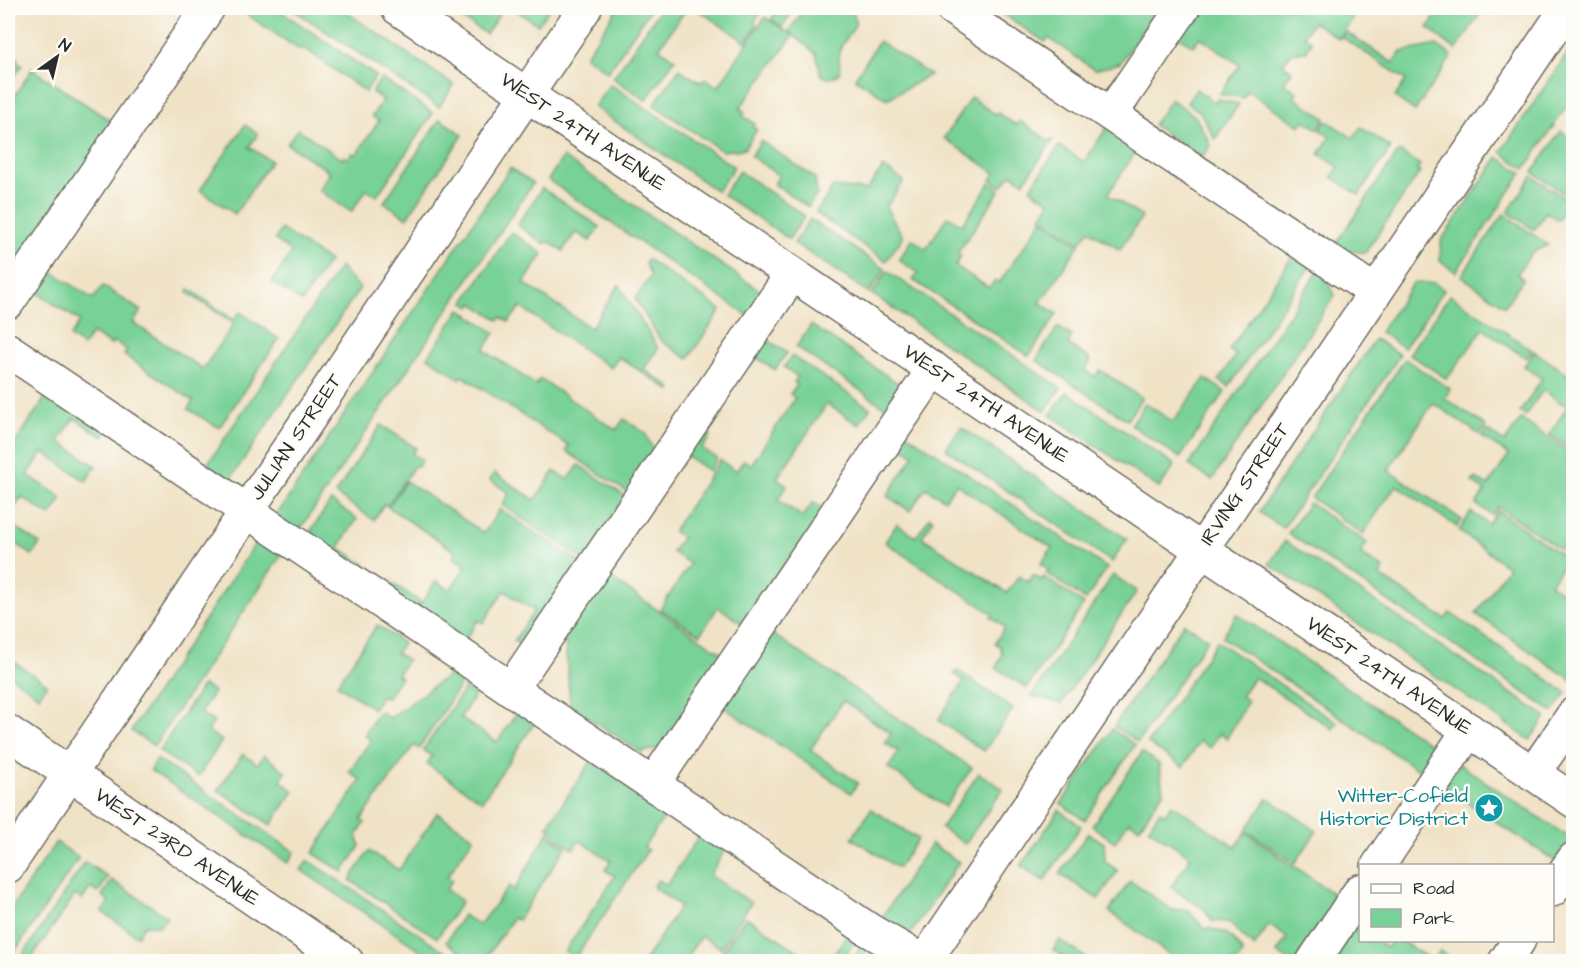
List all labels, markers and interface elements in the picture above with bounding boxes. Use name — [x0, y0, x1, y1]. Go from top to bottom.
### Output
north arrow — [27, 27, 87, 87]
text: N — [55, 33, 75, 57]
street label: WEST 24TH AVENUE — [495, 66, 672, 198]
street label: WEST 24TH AVENUE — [898, 338, 1075, 470]
street label: JULIAN STREET — [243, 367, 349, 506]
street label: IRVING STREET — [1193, 416, 1297, 551]
street label: WEST 24TH AVENUE — [1301, 610, 1478, 742]
street label: WEST 23RD AVENUE — [89, 781, 265, 913]
place label: Witter-Cofield Historic District — [1320, 782, 1468, 833]
place icon: Witter-Cofield Historic District — [1473, 792, 1505, 824]
legend — [1359, 864, 1554, 942]
text: Road — [1413, 876, 1454, 901]
text: Park — [1413, 906, 1455, 931]

